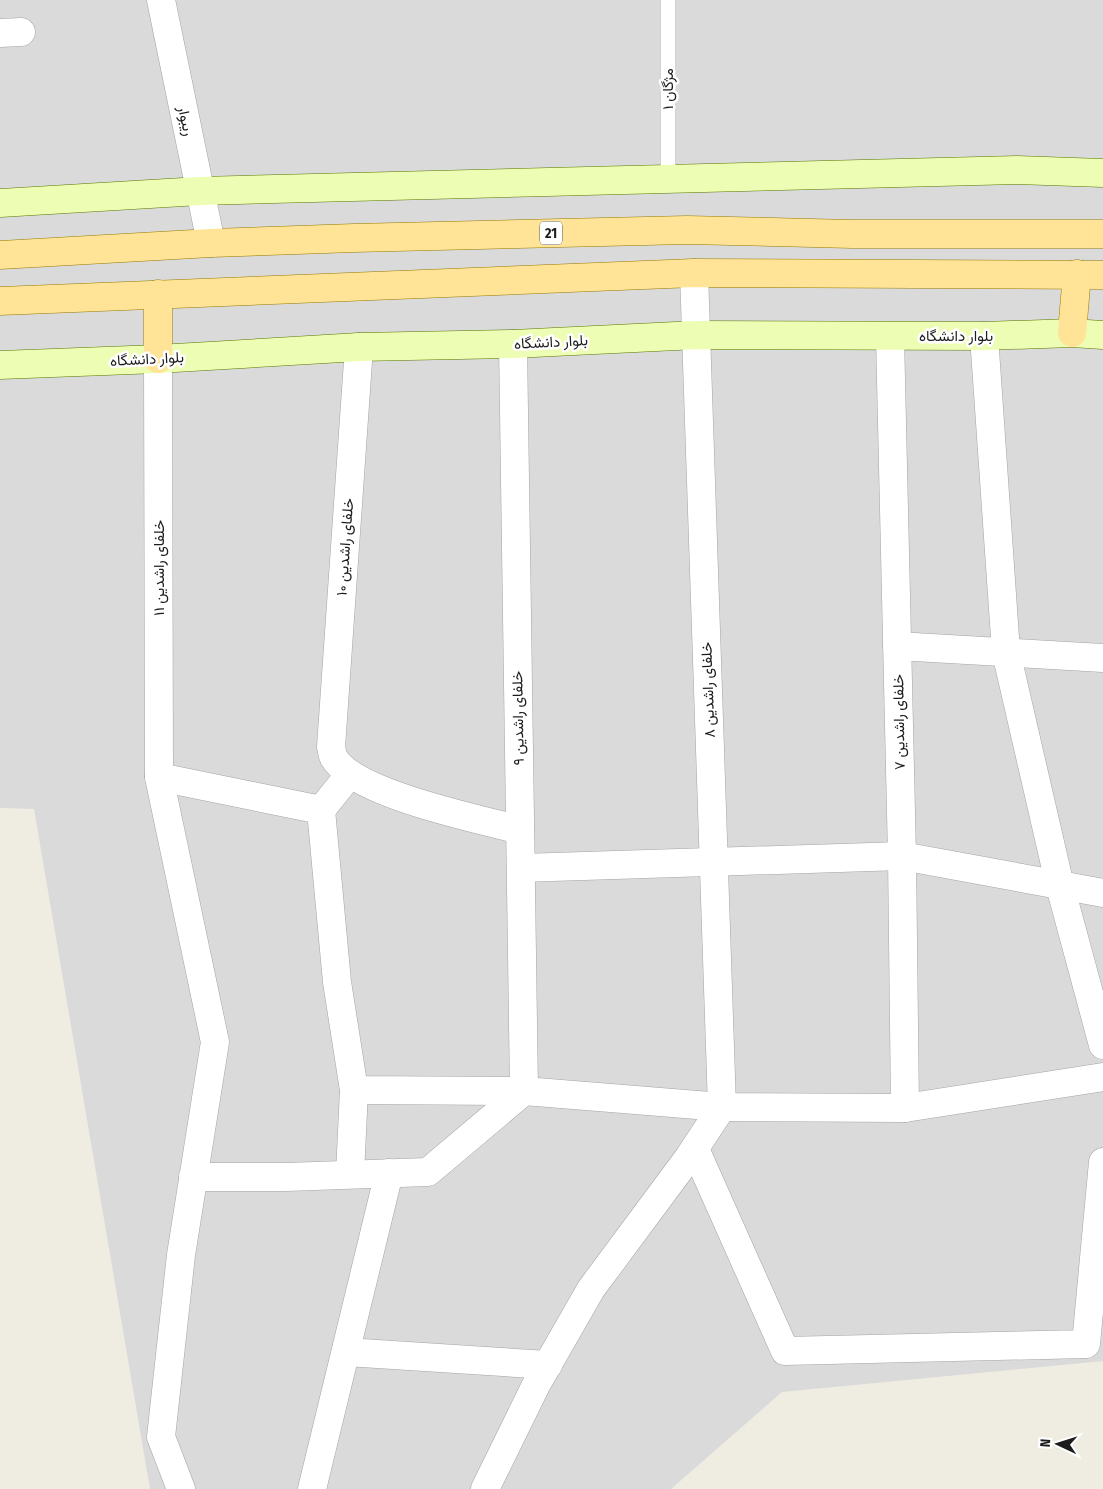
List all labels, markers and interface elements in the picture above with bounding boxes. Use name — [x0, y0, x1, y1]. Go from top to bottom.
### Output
street label: مژگان ۱ — [659, 68, 677, 110]
street label: ریبوار — [174, 103, 198, 138]
road number: 21 — [540, 222, 562, 244]
street label: بلوار دانشگاه — [919, 327, 993, 345]
street label: بلوار دانشگاه — [513, 331, 589, 353]
street label: بلوار دانشگاه — [109, 348, 185, 370]
street label: خلفای راشدین ۱۰ — [333, 498, 358, 597]
street label: خلفای راشدین ۱۱ — [150, 520, 169, 616]
street label: خلفای راشدین ۸ — [697, 642, 720, 738]
street label: خلفای راشدین ۹ — [508, 671, 529, 765]
street label: خلفای راشدین ۷ — [889, 674, 910, 770]
north arrow — [1033, 1419, 1083, 1469]
text: N — [1037, 1438, 1054, 1448]

